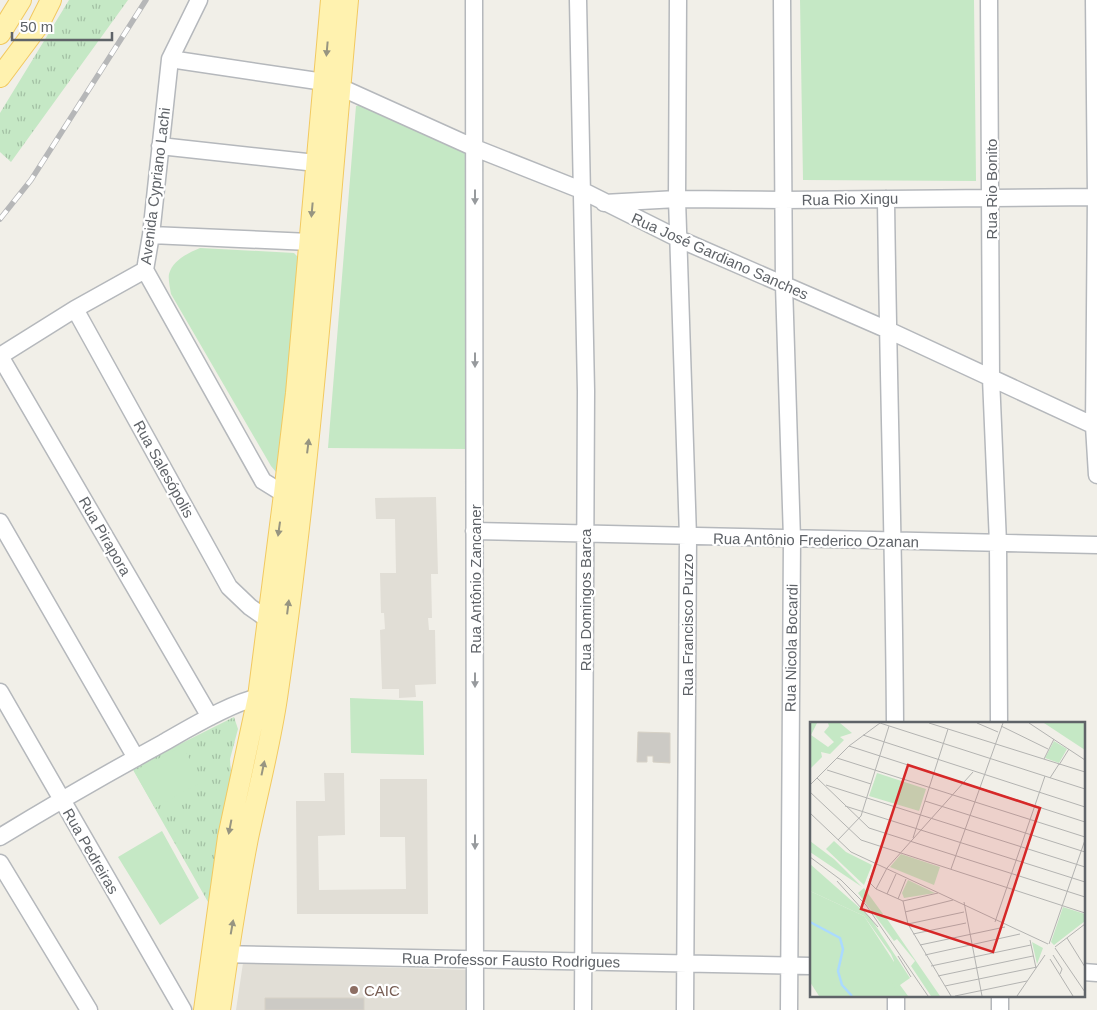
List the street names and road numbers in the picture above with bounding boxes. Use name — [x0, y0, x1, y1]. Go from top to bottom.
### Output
street label: Avenida Cypriano Lachi — [137, 106, 173, 266]
street label: Rua Rio Bonito — [983, 139, 1000, 239]
street label: Rua Rio Xingu — [801, 190, 899, 208]
street label: Rua José Gardiano Sanches — [629, 209, 811, 303]
street label: Rua Salesópolis — [130, 417, 198, 521]
street label: Rua Pirapora — [76, 493, 135, 579]
street label: Rua Antônio Zancaner — [467, 504, 484, 654]
street label: Rua Domingos Barca — [577, 528, 594, 671]
street label: Rua Antônio Frederico Ozanan — [713, 530, 919, 550]
street label: Rua Francisco Puzzo — [679, 554, 696, 696]
street label: Rua Nicola Bocardi — [781, 584, 801, 712]
street label: Rua Pedreiras — [60, 805, 122, 897]
street label: Rua Professor Fausto Rodrigues — [402, 950, 620, 970]

